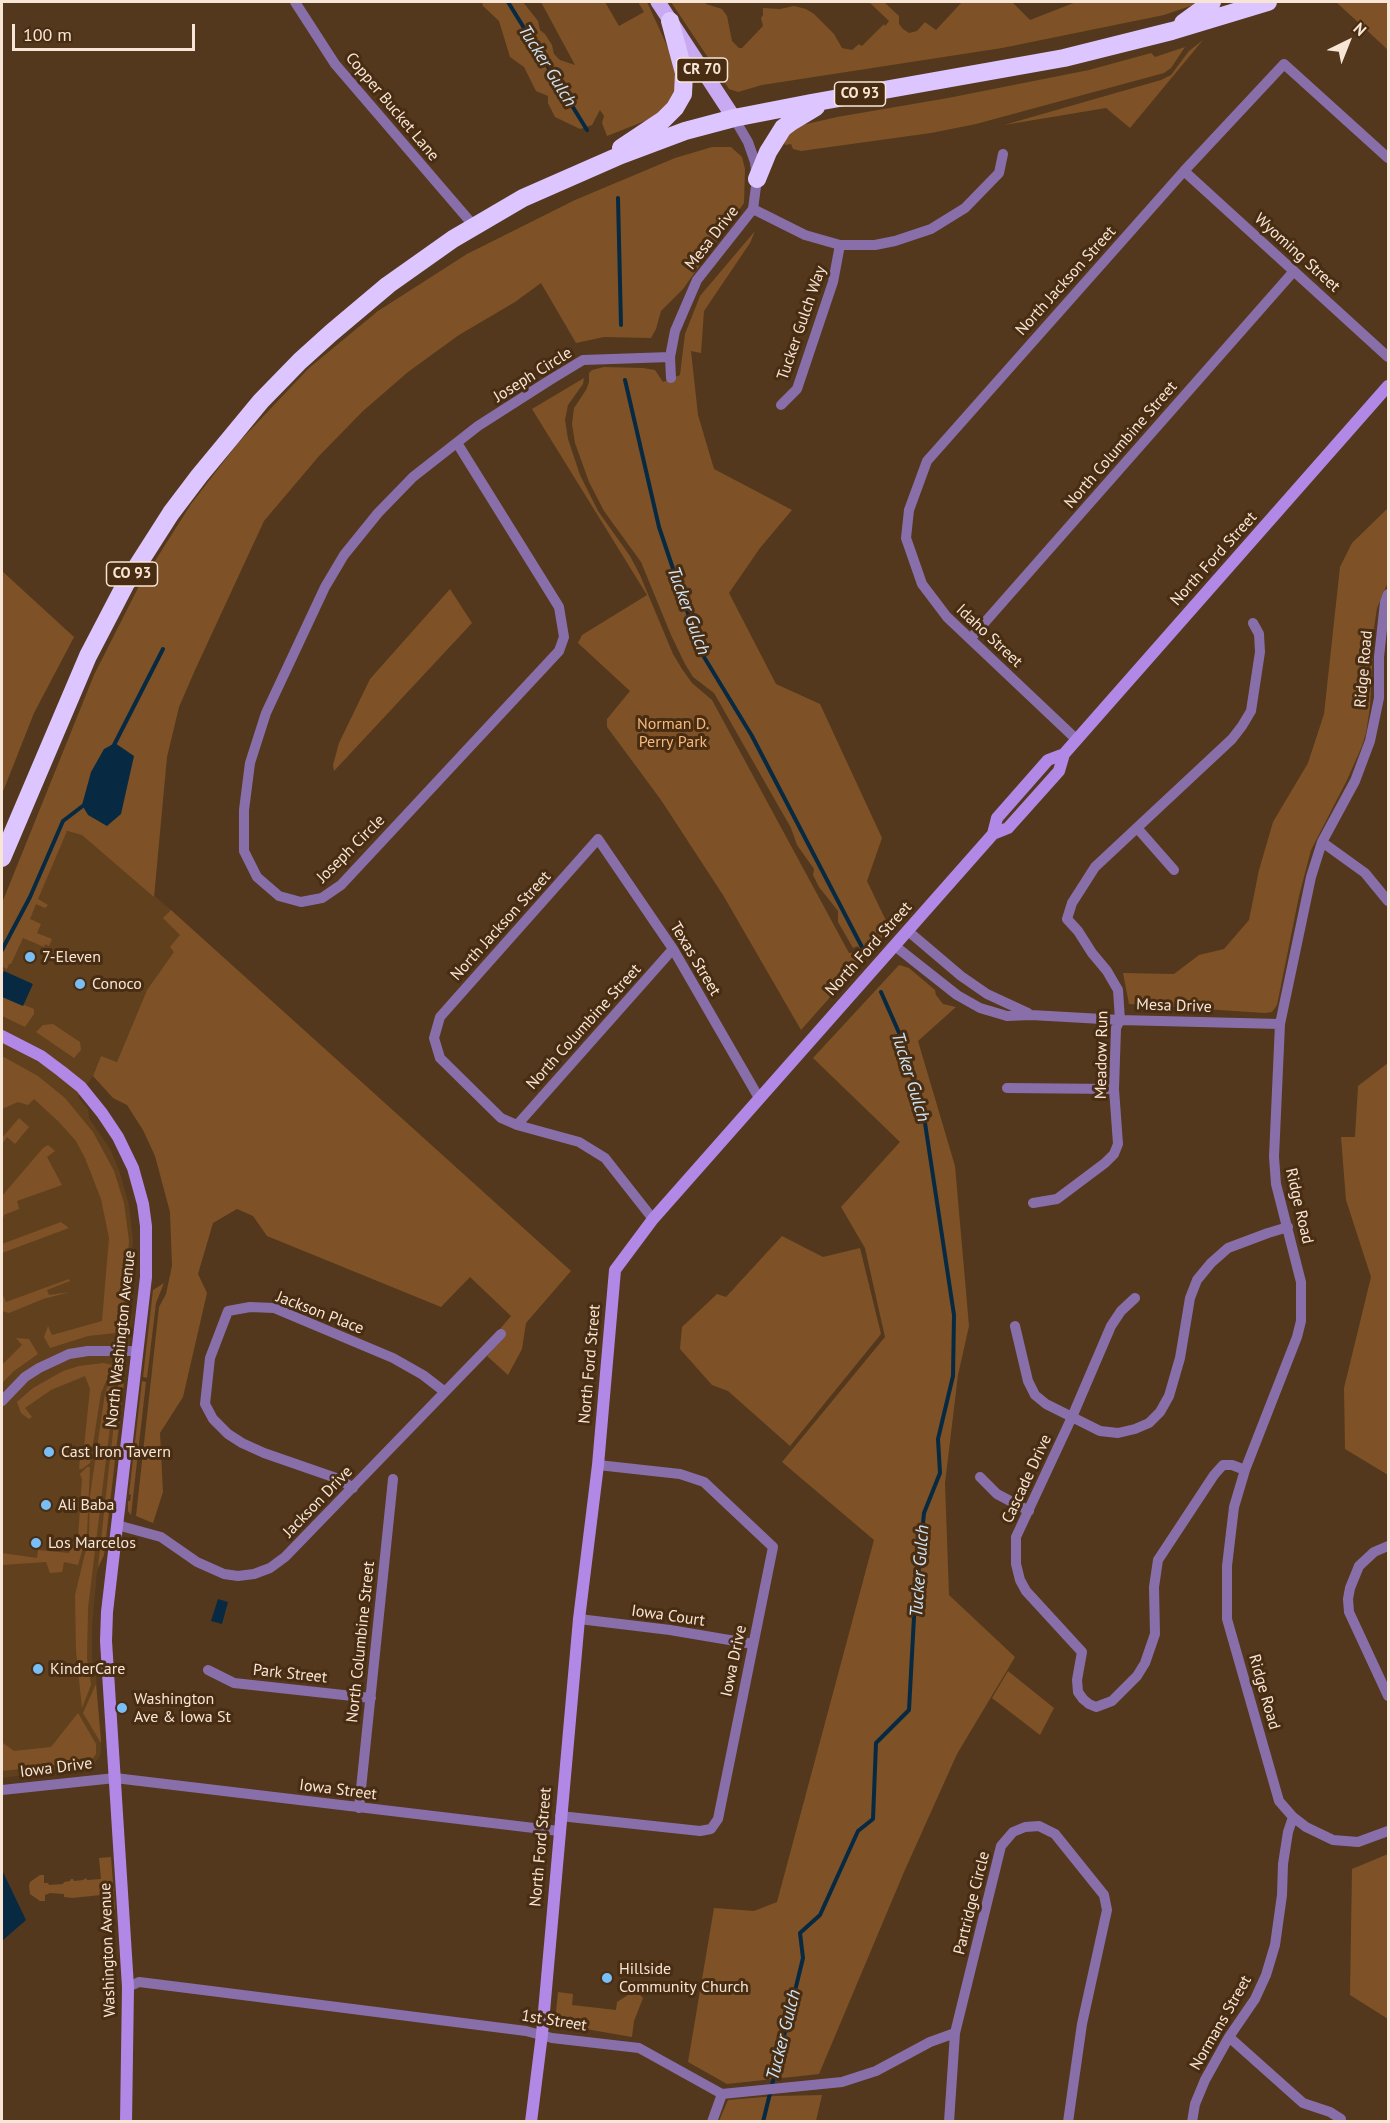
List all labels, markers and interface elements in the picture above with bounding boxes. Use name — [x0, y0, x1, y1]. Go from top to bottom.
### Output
scale bar — [15, 12, 198, 50]
north arrow — [1318, 12, 1378, 72]
text: N — [1350, 18, 1371, 40]
water label: Tucker Gulch — [513, 21, 581, 111]
text: 100 m — [23, 23, 72, 46]
street label: Copper Bucket Lane — [341, 49, 443, 165]
road number: CR 70 — [676, 58, 728, 82]
road number: CO 93 — [834, 82, 886, 106]
street label: Mesa Drive — [681, 202, 743, 274]
street label: Wyoming Street — [1250, 210, 1344, 296]
street label: North Jackson Street — [1012, 222, 1120, 340]
street label: Tucker Gulch Way — [773, 263, 831, 383]
street label: Joseph Circle — [490, 343, 576, 407]
street label: North Columbine Street — [1061, 378, 1181, 512]
street label: North Ford Street — [1167, 508, 1261, 610]
road number: CO 93 — [106, 562, 158, 586]
water label: Tucker Gulch — [662, 564, 714, 658]
street label: Idaho Street — [952, 600, 1026, 672]
street label: Ridge Road — [1351, 630, 1377, 708]
park label: Norman D. Perry Park — [637, 714, 709, 752]
street label: Joseph Circle — [313, 811, 389, 887]
street label: North Jackson Street — [447, 867, 555, 985]
street label: North Ford Street — [822, 898, 916, 1000]
street label: Texas Street — [665, 919, 725, 999]
place label: 7-Eleven — [42, 947, 101, 967]
marker: 7-Eleven — [23, 950, 37, 964]
street label: North Columbine Street — [523, 960, 645, 1094]
place label: Conoco — [92, 974, 142, 994]
marker: Conoco — [73, 977, 87, 991]
street label: Mesa Drive — [1136, 995, 1212, 1017]
street label: Meadow Run — [1092, 1011, 1112, 1099]
water label: Tucker Gulch — [886, 1030, 934, 1124]
street label: Ridge Road — [1281, 1166, 1317, 1246]
street label: North Washington Avenue — [102, 1249, 140, 1429]
street label: Jackson Place — [273, 1287, 367, 1339]
street label: North Ford Street — [575, 1304, 605, 1424]
street label: Cascade Drive — [998, 1432, 1056, 1526]
place label: Cast Iron Tavern — [61, 1442, 171, 1462]
marker: Cast Iron Tavern — [42, 1445, 56, 1459]
street label: Jackson Drive — [279, 1462, 357, 1542]
place label: Ali Baba — [58, 1495, 114, 1515]
marker: Ali Baba — [39, 1498, 53, 1512]
water label: Tucker Gulch — [906, 1524, 934, 1618]
place label: Los Marcelos — [48, 1533, 136, 1553]
marker: Los Marcelos — [29, 1536, 43, 1550]
street label: North Columbine Street — [343, 1560, 379, 1724]
street label: Iowa Court — [630, 1601, 706, 1631]
street label: Iowa Drive — [717, 1623, 751, 1699]
street label: Ridge Road — [1244, 1652, 1284, 1732]
place label: KinderCare — [50, 1659, 125, 1679]
street label: Park Street — [252, 1661, 328, 1687]
marker: KinderCare — [31, 1662, 45, 1676]
place label: Washington Ave & Iowa St — [134, 1689, 231, 1727]
marker: Washington Ave & Iowa St — [115, 1701, 129, 1715]
street label: Iowa Drive — [19, 1754, 93, 1782]
street label: Iowa Street — [298, 1776, 378, 1804]
street label: North Ford Street — [526, 1787, 556, 1907]
street label: Partridge Circle — [950, 1849, 994, 1957]
street label: Washington Avenue — [96, 1882, 120, 2018]
place label: Hillside Community Church — [619, 1959, 749, 1997]
marker: Hillside Community Church — [600, 1971, 614, 1985]
street label: Normans Street — [1186, 1972, 1256, 2074]
water label: Tucker Gulch — [762, 1987, 806, 2083]
street label: 1st Street — [520, 2006, 588, 2036]

